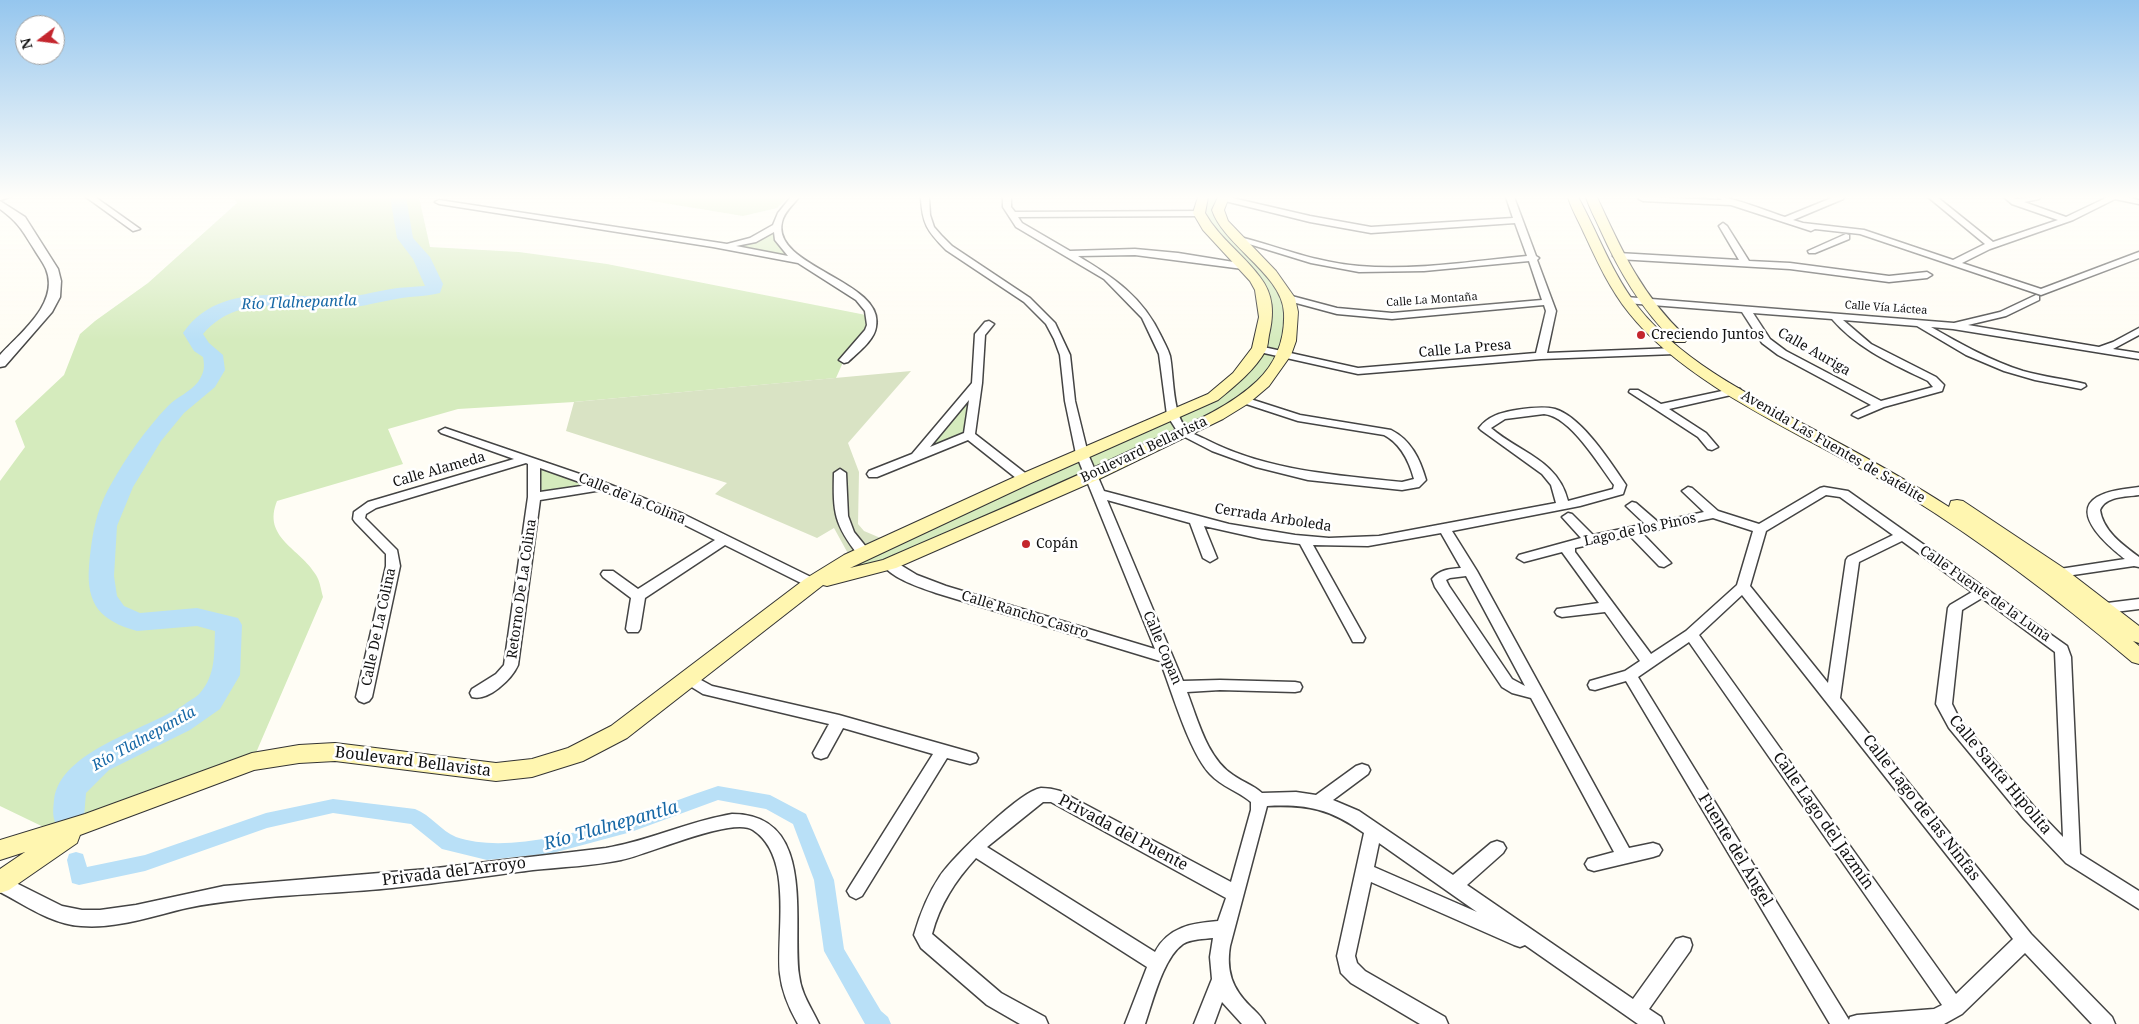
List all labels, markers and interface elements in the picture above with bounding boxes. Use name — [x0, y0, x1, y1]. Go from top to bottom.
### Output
north arrow — [15, 15, 65, 65]
text: N — [15, 36, 37, 52]
street label: Calle La Montaña — [1386, 290, 1478, 310]
water label: Río Tlalnepantla — [241, 292, 357, 314]
street label: Calle Vía Láctea — [1844, 299, 1928, 317]
street label: Calle Auriga — [1775, 324, 1853, 380]
place label: Creciendo Juntos — [1651, 327, 1764, 343]
marker: Creciendo Juntos — [1635, 329, 1647, 341]
street label: Calle La Presa — [1418, 337, 1512, 361]
street label: Avenida Las Fuentes de Satélite — [1738, 387, 1928, 507]
street label: Boulevard Bellavista — [1078, 413, 1210, 487]
street label: Calle Alameda — [391, 449, 487, 491]
street label: Calle de la Colina — [576, 470, 688, 528]
street label: Cerrada Arboleda — [1213, 500, 1333, 536]
street label: Lago de los Pinos — [1582, 510, 1698, 550]
street label: Retorno De La Colina — [504, 518, 540, 660]
place label: Copán — [1036, 536, 1078, 552]
marker: Copán — [1020, 538, 1032, 550]
street label: Calle Fuente de la Luna — [1916, 542, 2054, 646]
street label: Calle De La Colina — [358, 566, 400, 688]
street label: Calle Rancho Castro — [959, 588, 1091, 642]
street label: Calle Copan — [1139, 609, 1185, 687]
water label: Río Tlalnepantla — [89, 703, 199, 775]
street label: Calle Santa Hipolita — [1944, 711, 2056, 839]
street label: Calle Lago de las Ninfas — [1858, 731, 1984, 885]
street label: Boulevard Bellavista — [334, 743, 492, 781]
street label: Calle Lago del Jazmín — [1768, 749, 1878, 893]
street label: Fuente del Ángel — [1694, 790, 1776, 910]
street label: Privada del Puente — [1055, 791, 1191, 875]
water label: Río Tlalnepantla — [541, 797, 681, 855]
street label: Privada del Arroyo — [381, 854, 527, 890]

